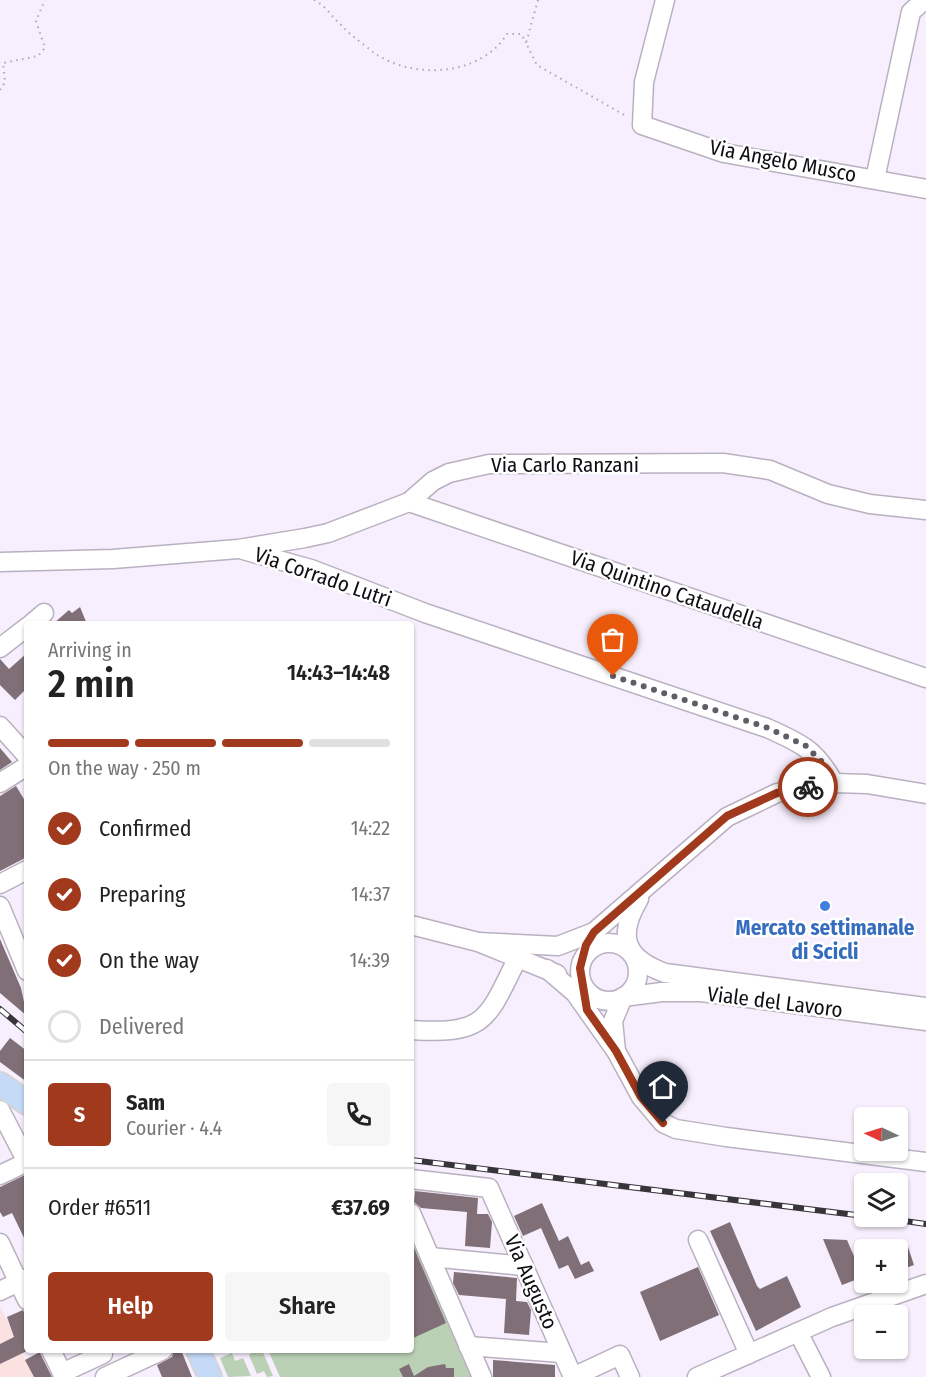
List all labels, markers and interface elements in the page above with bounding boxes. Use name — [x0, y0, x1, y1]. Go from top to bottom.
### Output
street label: Via Angelo Musco — [707, 134, 859, 188]
street label: Via Carlo Ranzani — [491, 452, 639, 478]
street label: Via Corrado Lutri — [251, 541, 395, 613]
street label: Via Quintino Cataudella — [567, 545, 767, 635]
pin — [587, 614, 638, 676]
icon: bag — [596, 623, 629, 656]
text: Arriving in — [48, 638, 132, 662]
text: 14:43–14:48 — [287, 659, 390, 686]
text: 2 min — [48, 661, 135, 707]
text: On the way · 250 m — [48, 756, 201, 780]
courier — [778, 757, 838, 817]
icon: bike — [792, 771, 825, 804]
icon: check — [48, 812, 81, 845]
text: Confirmed — [99, 815, 192, 842]
text: 14:22 — [351, 816, 390, 840]
icon: check — [48, 878, 81, 911]
text: Preparing — [99, 881, 185, 908]
text: 14:37 — [351, 882, 390, 906]
marker: Mercato settimanale di Scicli — [818, 899, 832, 913]
place label: Mercato settimanale di Scicli — [736, 915, 915, 965]
icon: check — [48, 944, 81, 977]
text: On the way — [99, 947, 199, 974]
text: 14:39 — [350, 948, 390, 972]
street label: Viale del Lavoro — [706, 981, 844, 1023]
text: Delivered — [99, 1013, 184, 1040]
pin — [637, 1061, 688, 1123]
icon: home — [646, 1070, 679, 1103]
button: phone — [327, 1083, 390, 1146]
text: Sam — [126, 1089, 165, 1116]
text: S — [74, 1101, 85, 1128]
north arrow — [854, 1107, 908, 1161]
map controls — [854, 1107, 908, 1359]
text: Courier · 4.4 — [126, 1116, 222, 1140]
button: layers — [854, 1173, 908, 1227]
text: Order #6511 — [48, 1194, 151, 1221]
text: €37.69 — [331, 1194, 390, 1221]
street label: Via Augusto — [499, 1231, 563, 1333]
button: + — [854, 1239, 908, 1293]
button: Help — [48, 1272, 213, 1341]
button: Share — [225, 1272, 390, 1341]
button: − — [854, 1305, 908, 1359]

